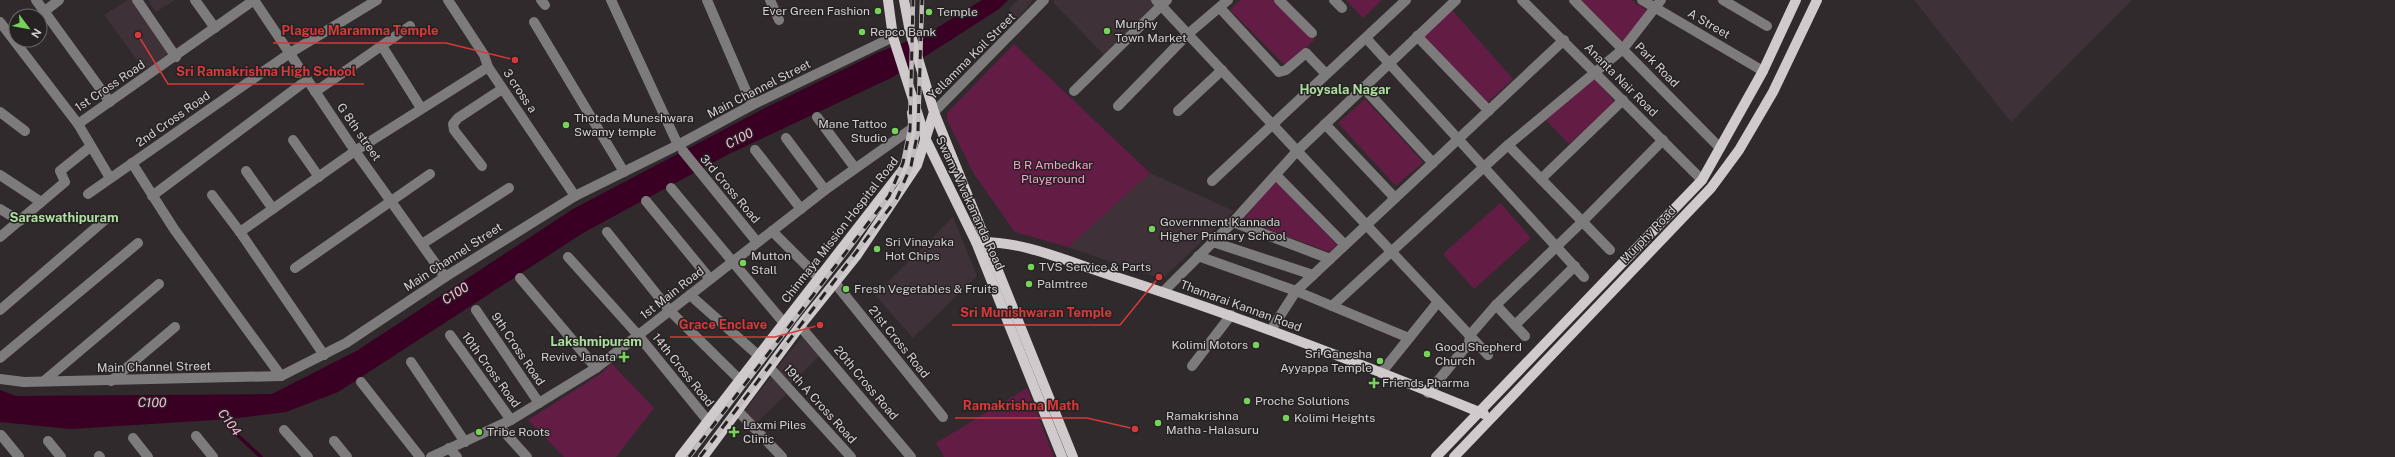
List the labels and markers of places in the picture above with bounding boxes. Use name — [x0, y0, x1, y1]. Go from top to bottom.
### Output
place label: Ever Green Fashion — [762, 4, 870, 18]
place label: Temple — [937, 5, 978, 19]
marker: Ever Green Fashion — [873, 6, 883, 16]
marker: Temple — [924, 7, 934, 17]
place label: Murphy Town Market — [1115, 17, 1187, 45]
callout: Plague Maramma Temple — [273, 18, 446, 43]
place label: Repco Bank — [870, 25, 937, 39]
marker: Murphy Town Market — [1102, 26, 1112, 36]
marker: Repco Bank — [857, 27, 867, 37]
callout: Sri Ramakrishna High School — [168, 59, 364, 84]
place label: Thotada Muneshwara Swamy temple — [574, 111, 694, 139]
place label: Mane Tattoo Studio — [818, 117, 887, 145]
marker: Thotada Muneshwara Swamy temple — [561, 120, 571, 130]
marker: Mane Tattoo Studio — [890, 126, 900, 136]
place label: Government Kannada Higher Primary School — [1160, 215, 1286, 243]
marker: Government Kannada Higher Primary School — [1147, 224, 1157, 234]
place label: Sri Vinayaka Hot Chips — [885, 235, 954, 263]
marker: Sri Vinayaka Hot Chips — [872, 244, 882, 254]
place label: Mutton Stall — [751, 249, 791, 277]
marker: Mutton Stall — [738, 258, 748, 268]
place label: TVS Service & Parts — [1039, 260, 1151, 274]
marker: TVS Service & Parts — [1026, 262, 1036, 272]
place label: Palmtree — [1037, 277, 1088, 291]
marker: Palmtree — [1024, 279, 1034, 289]
place label: Fresh Vegetables & Fruits — [854, 282, 998, 296]
marker: Fresh Vegetables & Fruits — [841, 284, 851, 294]
callout: Sri Munishwaran Temple — [952, 300, 1120, 325]
callout: Grace Enclave — [670, 312, 775, 337]
place label: Kolimi Motors — [1171, 338, 1248, 352]
marker: Kolimi Motors — [1251, 340, 1261, 350]
place label: Good Shepherd Church — [1435, 340, 1522, 368]
place label: Sri Ganesha Ayyappa Temple — [1280, 347, 1372, 375]
marker: Good Shepherd Church — [1422, 349, 1432, 359]
place label: Revive Janata — [541, 350, 616, 364]
marker: Revive Janata — [619, 352, 629, 362]
marker: Sri Ganesha Ayyappa Temple — [1375, 356, 1385, 366]
place label: Friends Pharma — [1382, 376, 1469, 390]
marker: Friends Pharma — [1369, 378, 1379, 388]
callout: Ramakrishna Math — [955, 393, 1087, 418]
place label: Proche Solutions — [1255, 394, 1350, 408]
marker: Proche Solutions — [1242, 396, 1252, 406]
place label: Ramakrishna Matha - Halasuru — [1166, 409, 1259, 437]
place label: Kolimi Heights — [1294, 411, 1375, 425]
marker: Kolimi Heights — [1281, 413, 1291, 423]
place label: Laxmi Piles Clinic — [743, 418, 806, 446]
marker: Ramakrishna Matha - Halasuru — [1153, 418, 1163, 428]
place label: Tribe Roots — [487, 425, 550, 439]
marker: Laxmi Piles Clinic — [728, 426, 740, 438]
marker: Tribe Roots — [474, 427, 484, 437]

